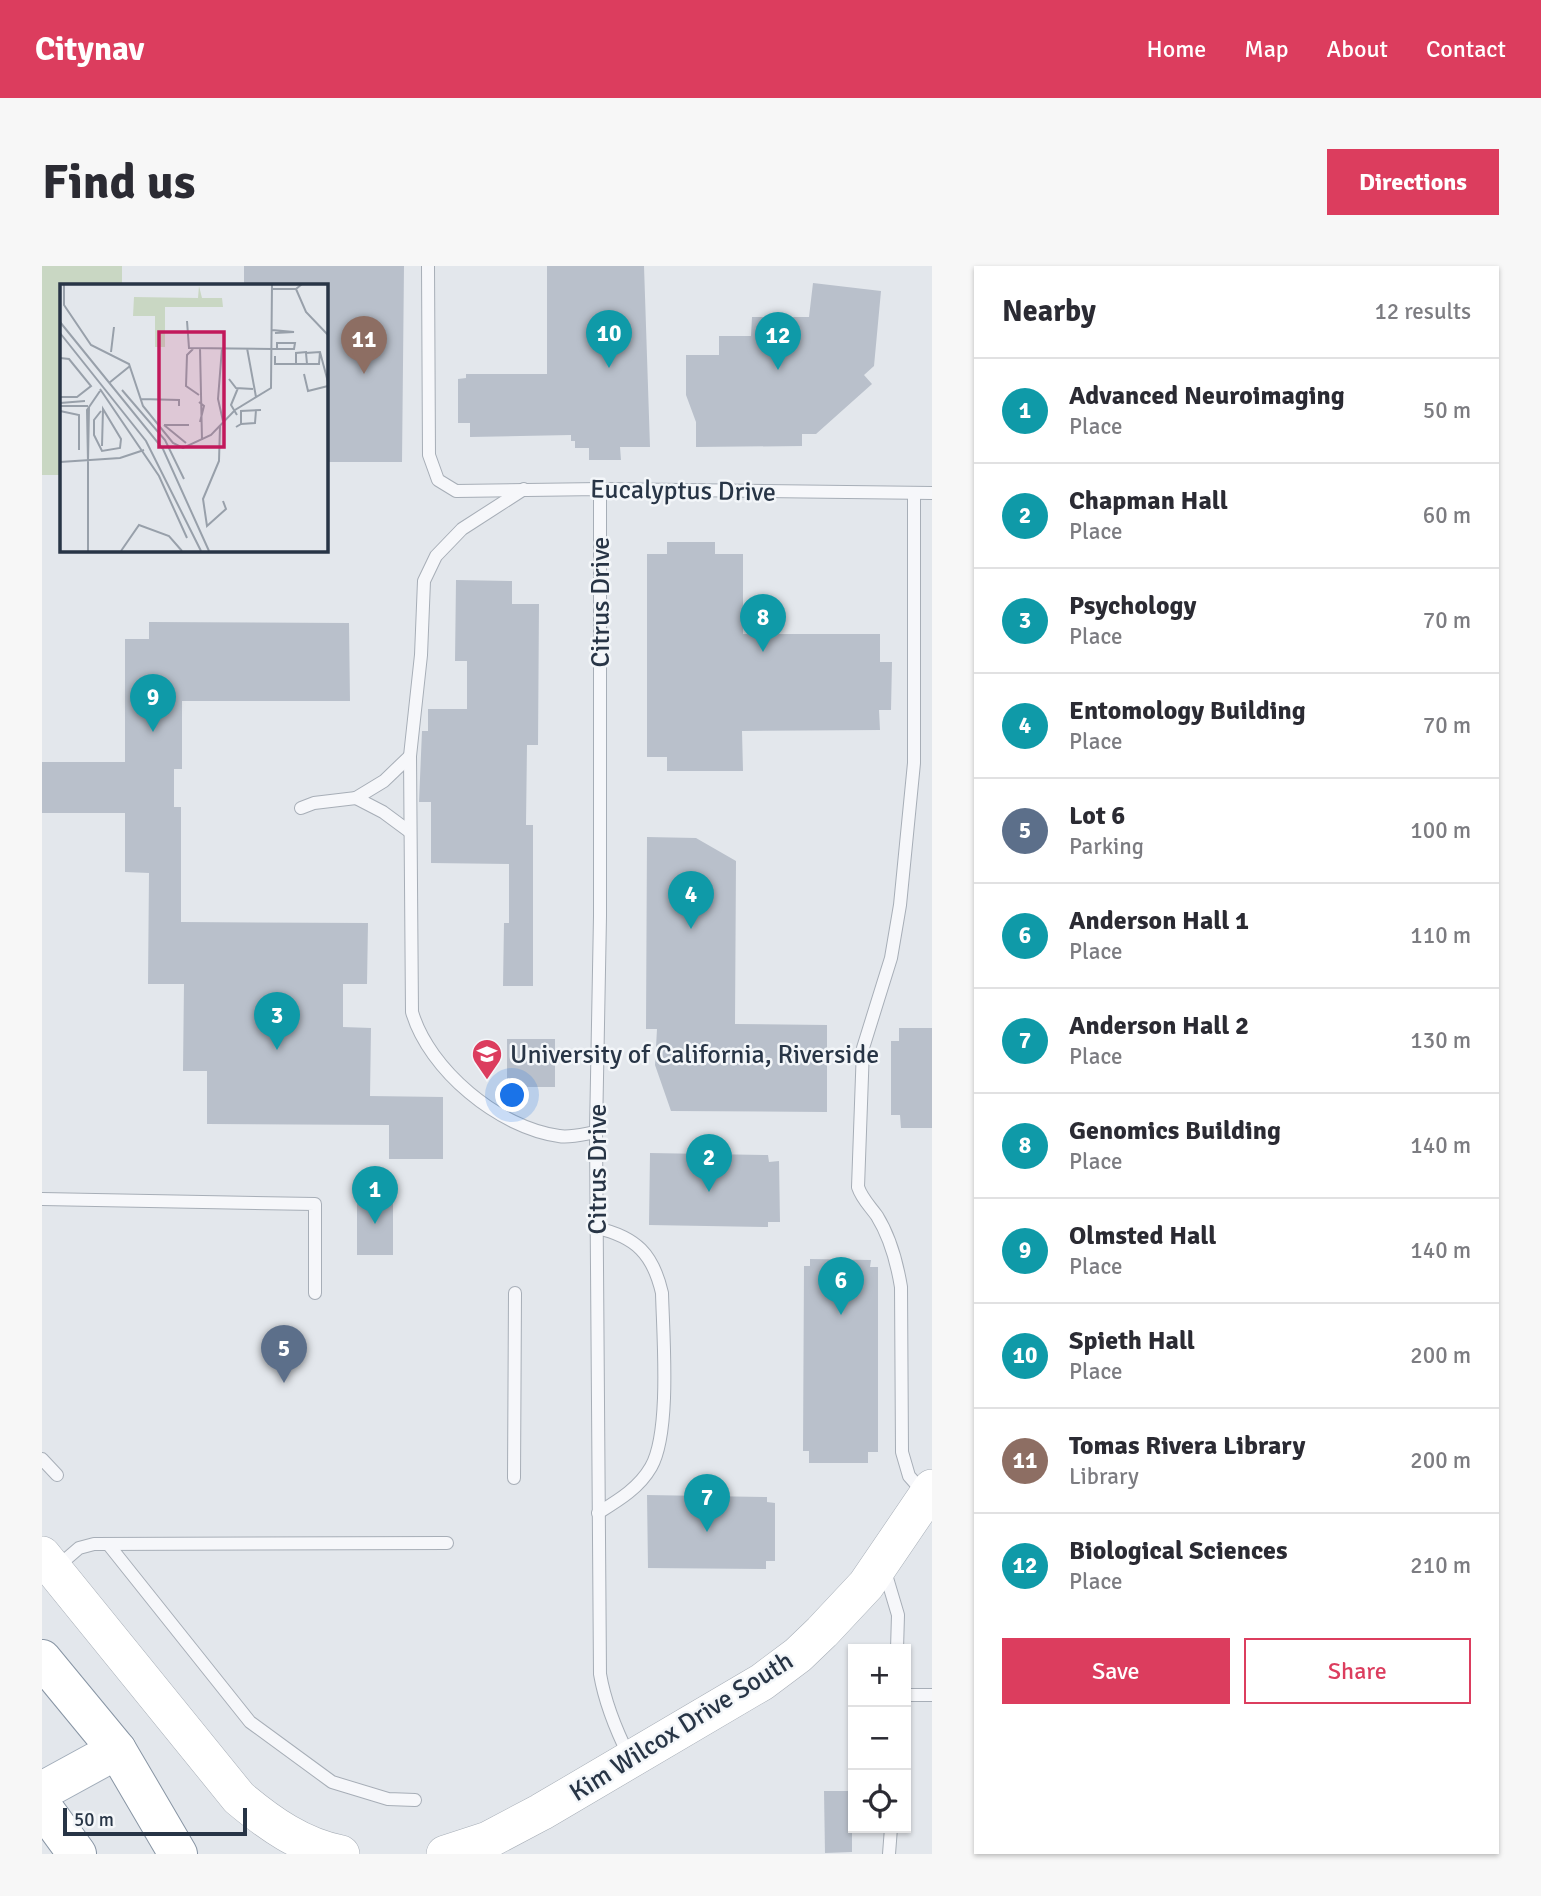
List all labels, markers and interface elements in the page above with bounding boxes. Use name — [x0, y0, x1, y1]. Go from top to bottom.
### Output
text: Citynav — [35, 29, 144, 70]
text: Home — [1146, 34, 1206, 64]
text: Map — [1244, 34, 1289, 64]
text: About — [1327, 34, 1388, 64]
text: Contact — [1426, 34, 1506, 64]
button: Directions — [1327, 149, 1499, 215]
text: Find us — [42, 152, 195, 212]
inset map — [60, 284, 327, 551]
text: Nearby — [1002, 293, 1096, 330]
text: 12 results — [1374, 297, 1471, 326]
pin: 10 — [586, 310, 632, 368]
pin: 12 — [755, 312, 801, 370]
pin: 11 — [341, 316, 387, 374]
text: Advanced Neuroimaging — [1069, 380, 1345, 412]
text: 1 — [1019, 396, 1031, 425]
text: 50 m — [1423, 396, 1471, 425]
text: Place — [1069, 412, 1123, 441]
street label: Eucalyptus Drive — [590, 473, 776, 509]
text: Chapman Hall — [1069, 485, 1228, 517]
text: 2 — [1019, 501, 1031, 530]
text: 60 m — [1423, 501, 1471, 530]
text: Place — [1069, 517, 1123, 546]
street label: Citrus Drive — [585, 537, 617, 667]
text: Psychology — [1069, 590, 1196, 622]
pin: 8 — [740, 594, 786, 652]
text: 3 — [1019, 606, 1031, 635]
text: 70 m — [1423, 606, 1471, 635]
text: Place — [1069, 622, 1123, 651]
pin: 9 — [130, 674, 176, 732]
text: Entomology Building — [1069, 695, 1306, 727]
text: 4 — [1019, 711, 1031, 740]
text: 70 m — [1423, 711, 1471, 740]
text: Place — [1069, 727, 1123, 756]
text: Lot 6 — [1069, 800, 1125, 832]
text: 5 — [1019, 816, 1031, 845]
text: 100 m — [1410, 816, 1471, 845]
text: Parking — [1069, 832, 1144, 861]
pin: 4 — [668, 871, 714, 929]
text: Anderson Hall 1 — [1069, 905, 1249, 937]
text: 6 — [1019, 921, 1031, 950]
text: 110 m — [1410, 921, 1471, 950]
text: Place — [1069, 937, 1123, 966]
pin: 3 — [254, 992, 300, 1050]
text: Anderson Hall 2 — [1069, 1010, 1249, 1042]
text: 7 — [1019, 1026, 1031, 1055]
text: 130 m — [1410, 1026, 1471, 1055]
school or university icon: University of California, Riverside — [470, 1037, 504, 1081]
place label: University of California, Riverside — [510, 1039, 879, 1071]
text: Place — [1069, 1042, 1123, 1071]
your location — [495, 1078, 529, 1112]
street label: Citrus Drive — [582, 1104, 614, 1234]
text: Genomics Building — [1069, 1115, 1281, 1147]
text: 8 — [1019, 1131, 1031, 1160]
text: 140 m — [1410, 1131, 1471, 1160]
pin: 2 — [686, 1134, 732, 1192]
text: Place — [1069, 1147, 1123, 1176]
pin: 1 — [352, 1166, 398, 1224]
text: Olmsted Hall — [1069, 1220, 1216, 1252]
text: 9 — [1019, 1236, 1031, 1265]
text: 140 m — [1410, 1236, 1471, 1265]
text: Place — [1069, 1252, 1123, 1281]
pin: 6 — [818, 1257, 864, 1315]
pin: 5 — [261, 1325, 307, 1383]
text: Spieth Hall — [1069, 1325, 1195, 1357]
text: 10 — [1013, 1341, 1037, 1370]
text: 200 m — [1410, 1341, 1471, 1370]
text: Place — [1069, 1357, 1123, 1386]
text: Tomas Rivera Library — [1069, 1430, 1305, 1462]
text: 11 — [1013, 1446, 1037, 1475]
text: 200 m — [1410, 1446, 1471, 1475]
text: Library — [1069, 1462, 1139, 1491]
pin: 7 — [684, 1474, 730, 1532]
text: Biological Sciences — [1069, 1535, 1287, 1567]
text: 12 — [1013, 1551, 1037, 1580]
text: 210 m — [1410, 1551, 1471, 1580]
text: Place — [1069, 1567, 1123, 1596]
button: Save — [1002, 1638, 1230, 1704]
button: Share — [1244, 1638, 1471, 1704]
map controls — [848, 1644, 911, 1833]
button: + — [848, 1644, 911, 1707]
street label: Kim Wilcox Drive South — [564, 1645, 799, 1809]
button: − — [848, 1707, 911, 1770]
button: locate — [848, 1770, 911, 1833]
scale bar — [63, 1805, 247, 1837]
text: 50 m — [74, 1808, 114, 1832]

